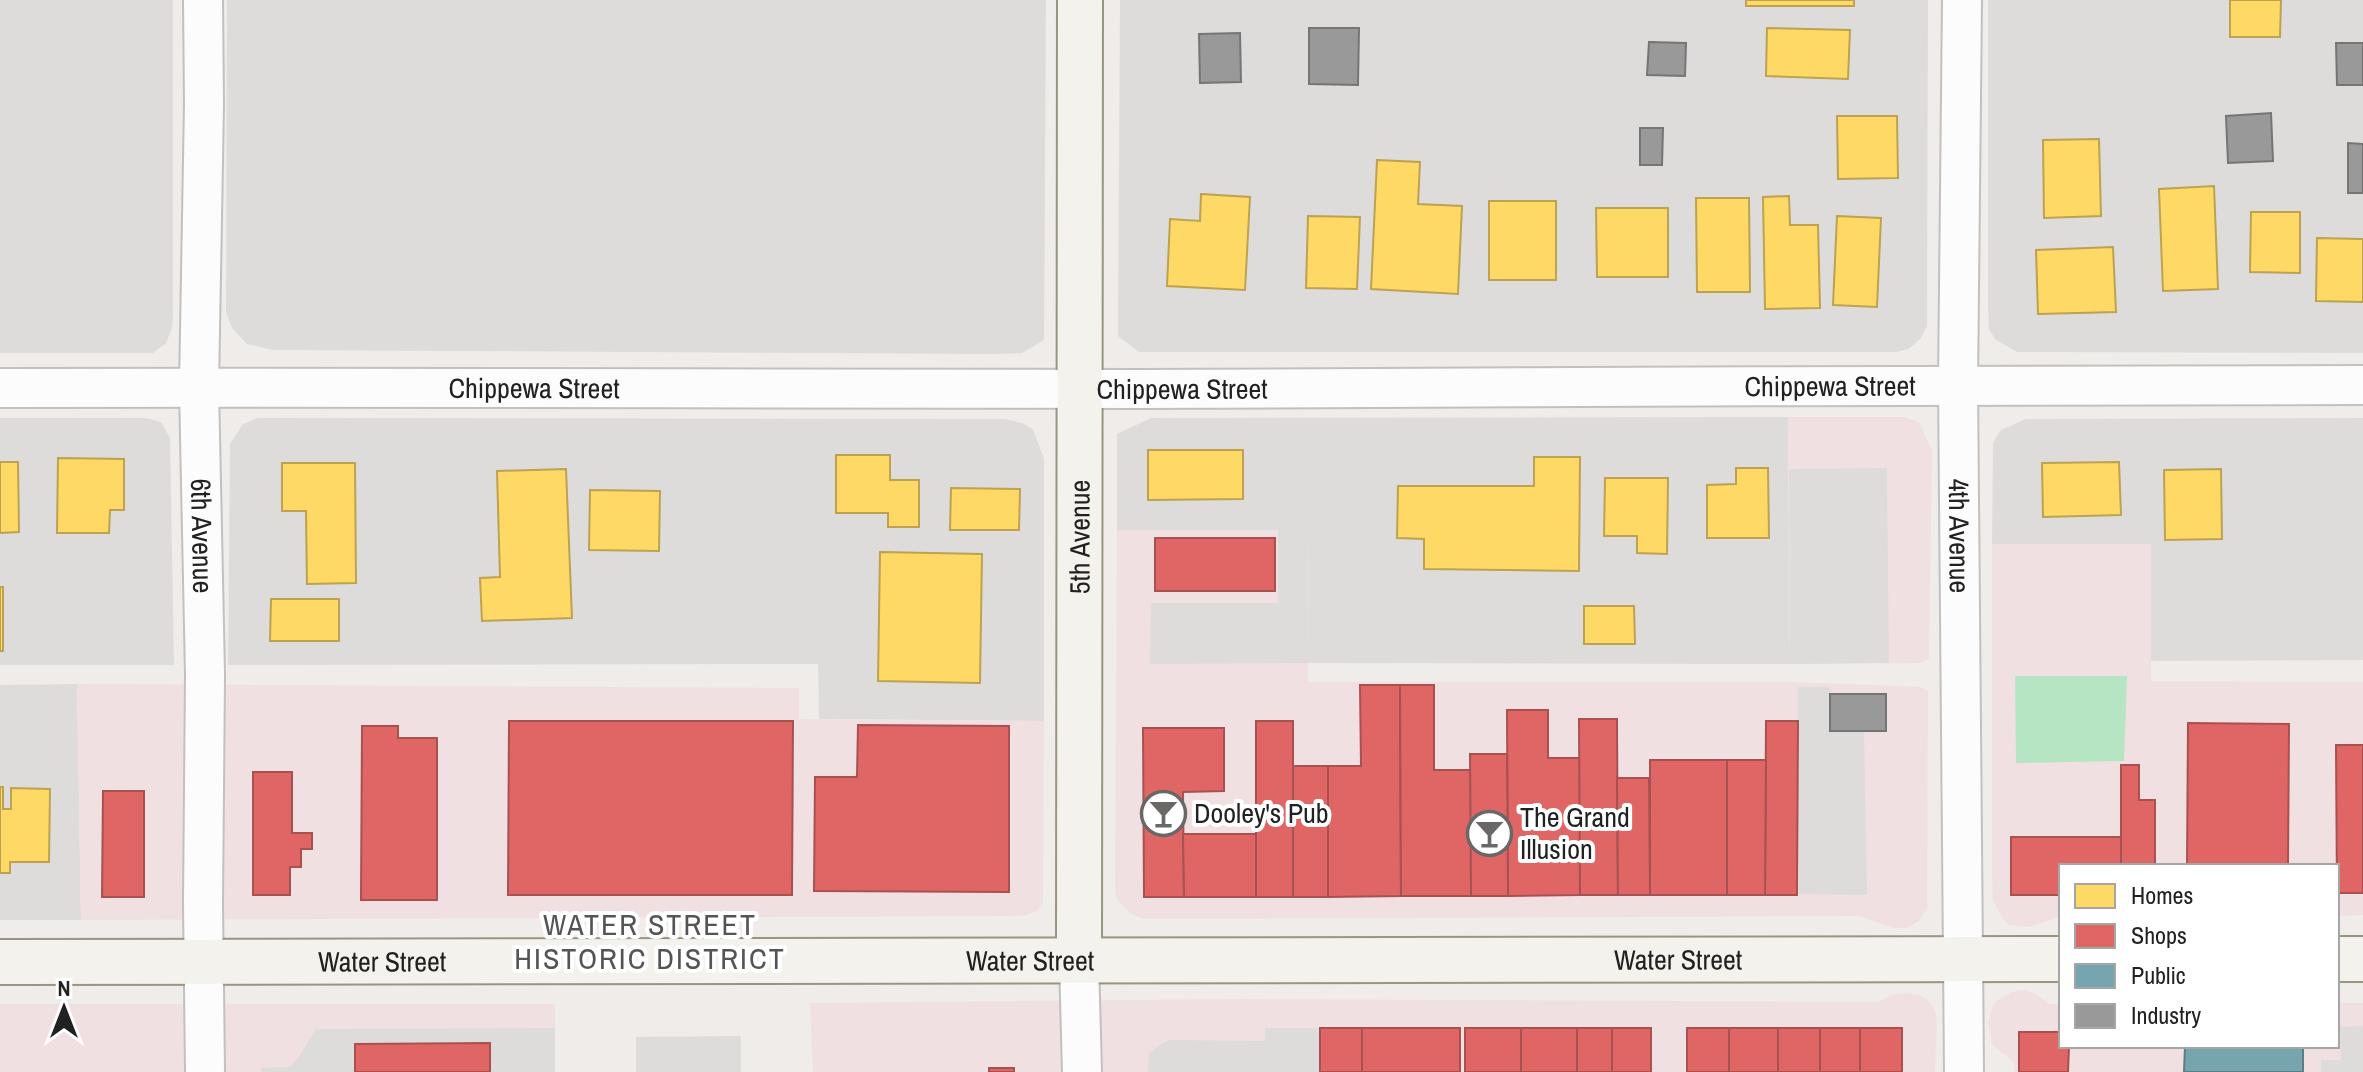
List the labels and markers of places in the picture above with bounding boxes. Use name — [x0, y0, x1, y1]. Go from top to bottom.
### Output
bar icon: Dooley's Pub — [1139, 789, 1187, 837]
place label: Dooley's Pub — [1194, 794, 1329, 832]
place label: The Grand Illusion — [1520, 798, 1630, 868]
bar icon: The Grand Illusion — [1465, 809, 1513, 857]

